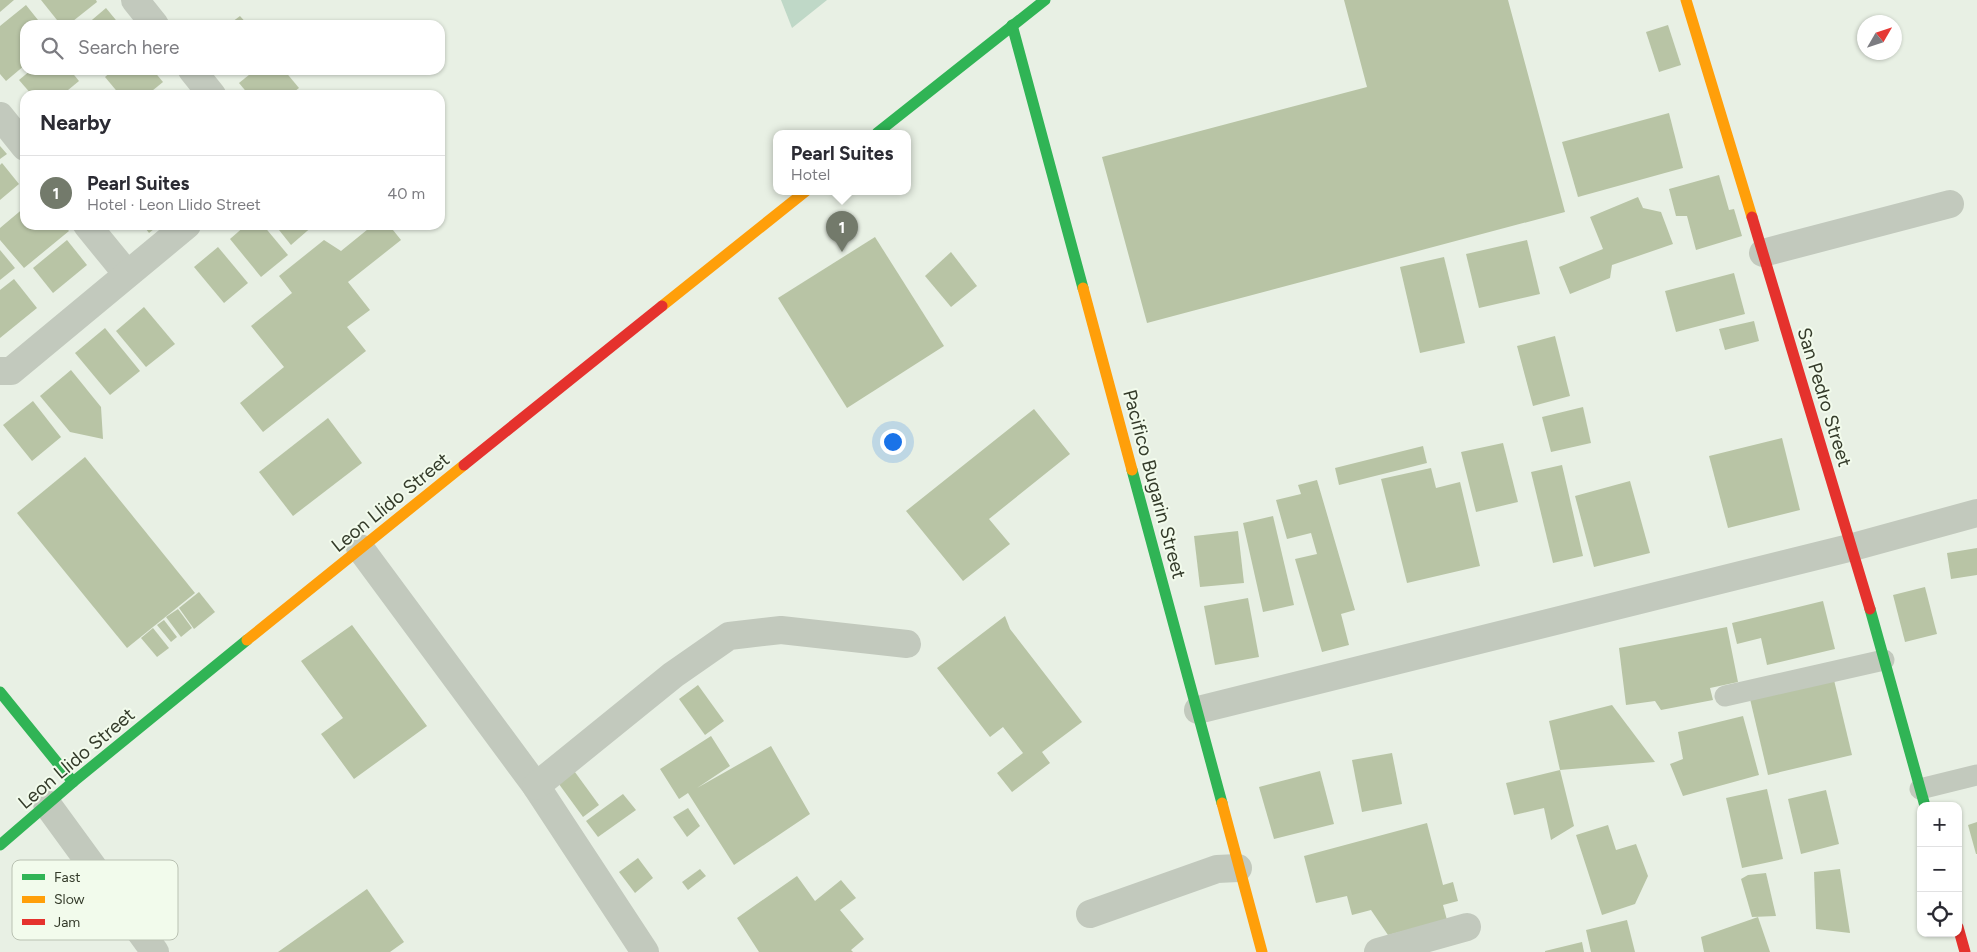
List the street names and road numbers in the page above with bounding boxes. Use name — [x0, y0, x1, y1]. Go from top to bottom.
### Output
street label: San Pedro Street — [1792, 325, 1857, 470]
street label: Pacifico Bugarin Street — [1118, 387, 1191, 581]
street label: Leon Llido Street — [327, 448, 454, 557]
street label: Leon Llido Street — [13, 703, 139, 814]

